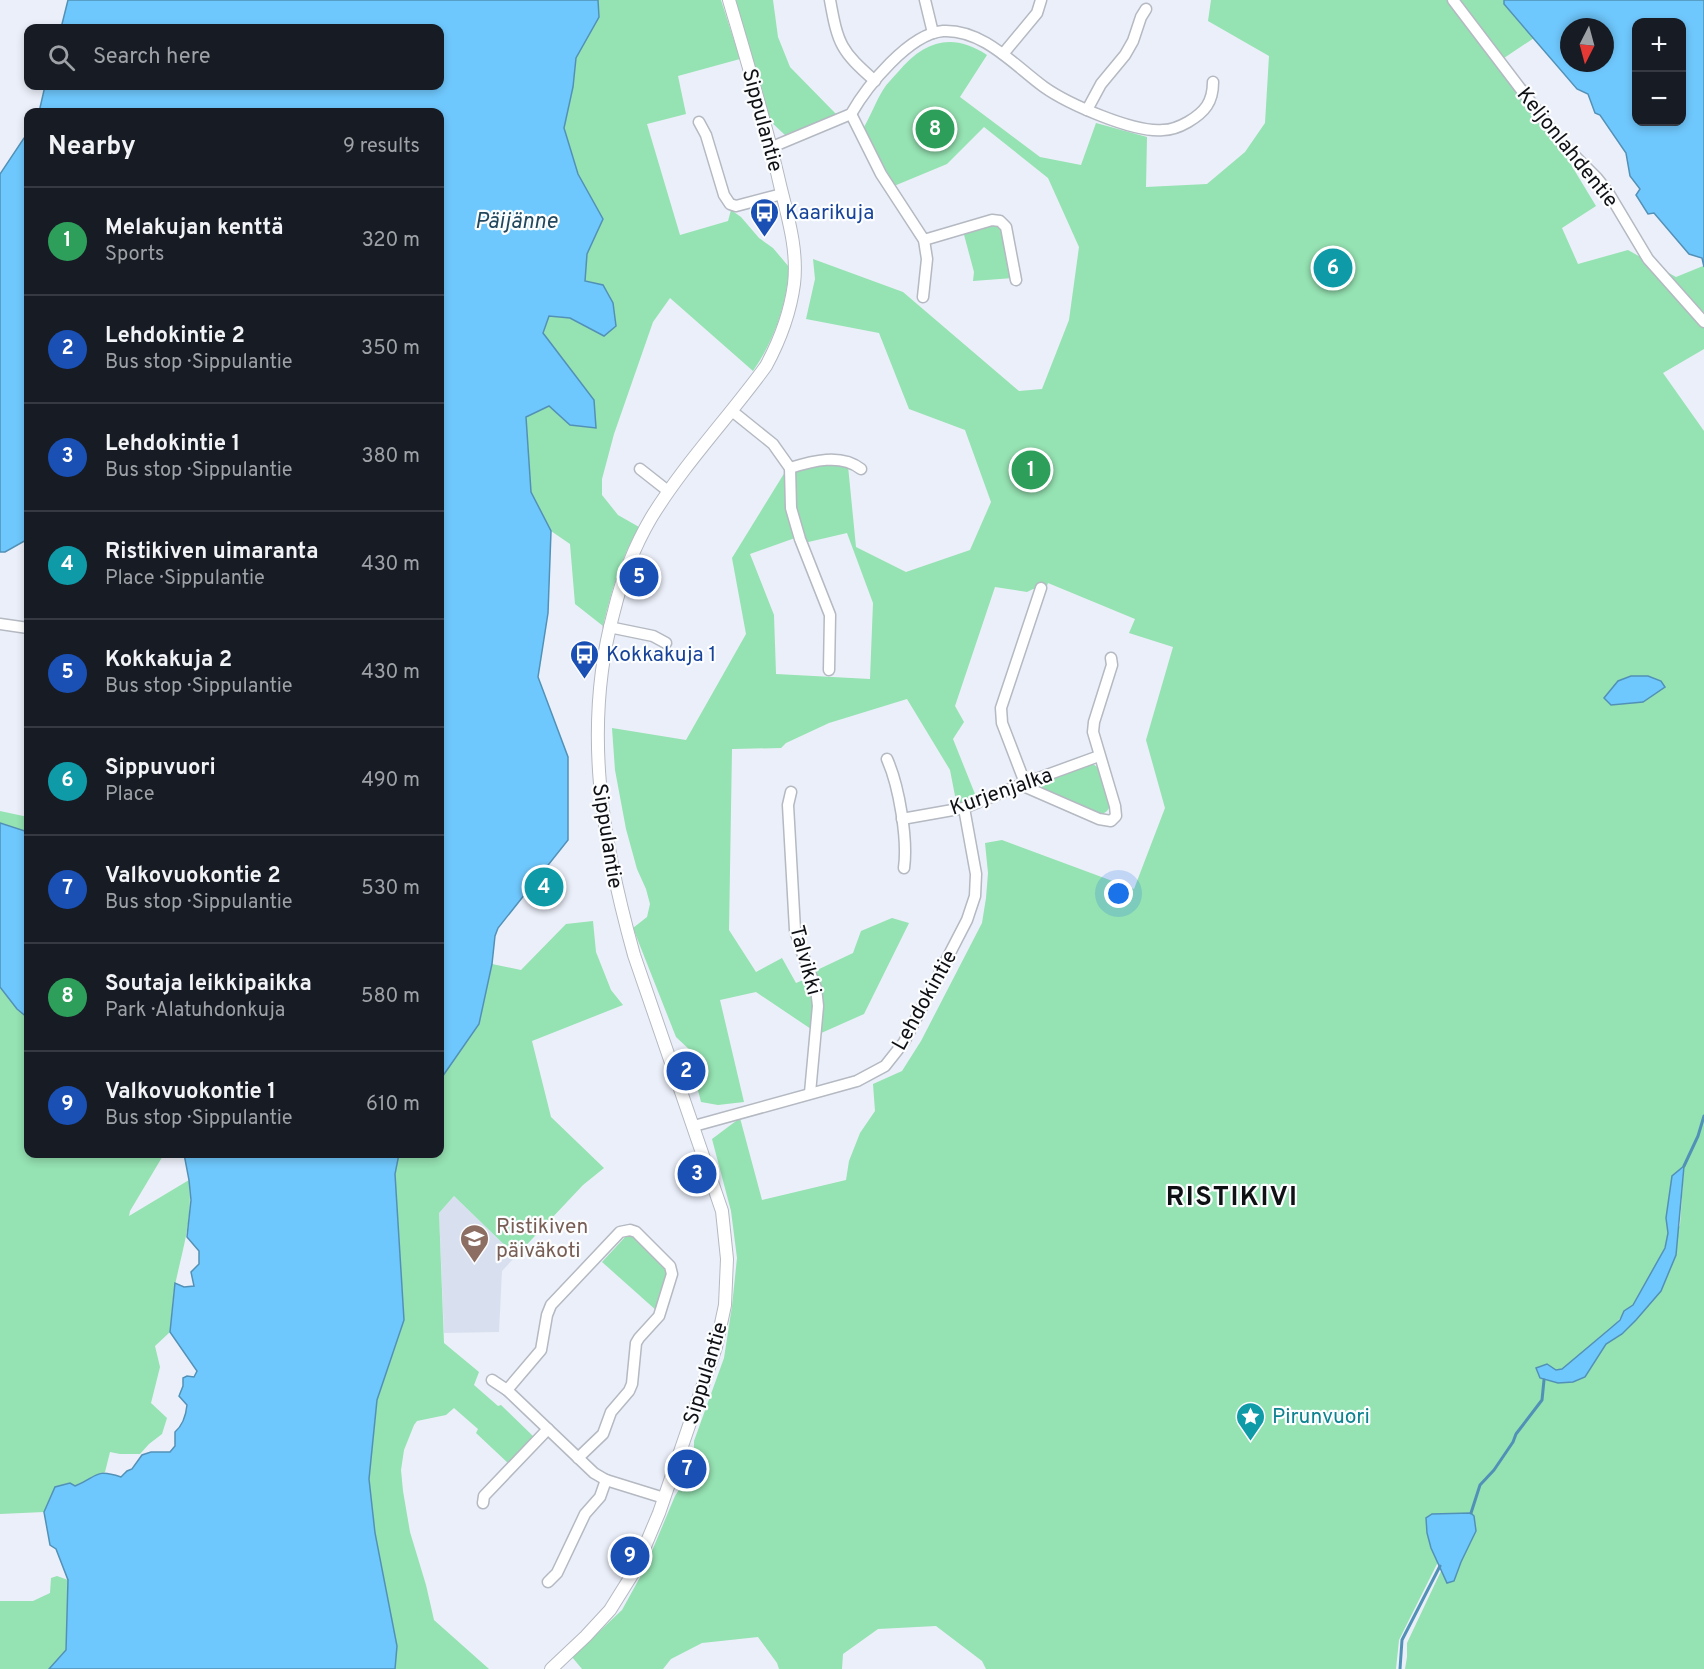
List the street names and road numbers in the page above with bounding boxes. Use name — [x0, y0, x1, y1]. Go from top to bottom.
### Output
street label: Sippulantie — [735, 66, 788, 175]
street label: Keljonlahdentie — [1510, 82, 1624, 214]
street label: Kurjenjalka — [947, 762, 1056, 823]
street label: Sippulantie — [585, 782, 628, 891]
street label: Talvikki — [782, 923, 827, 998]
street label: Lehdokintie — [887, 946, 964, 1056]
street label: Sippulantie — [678, 1319, 735, 1428]

